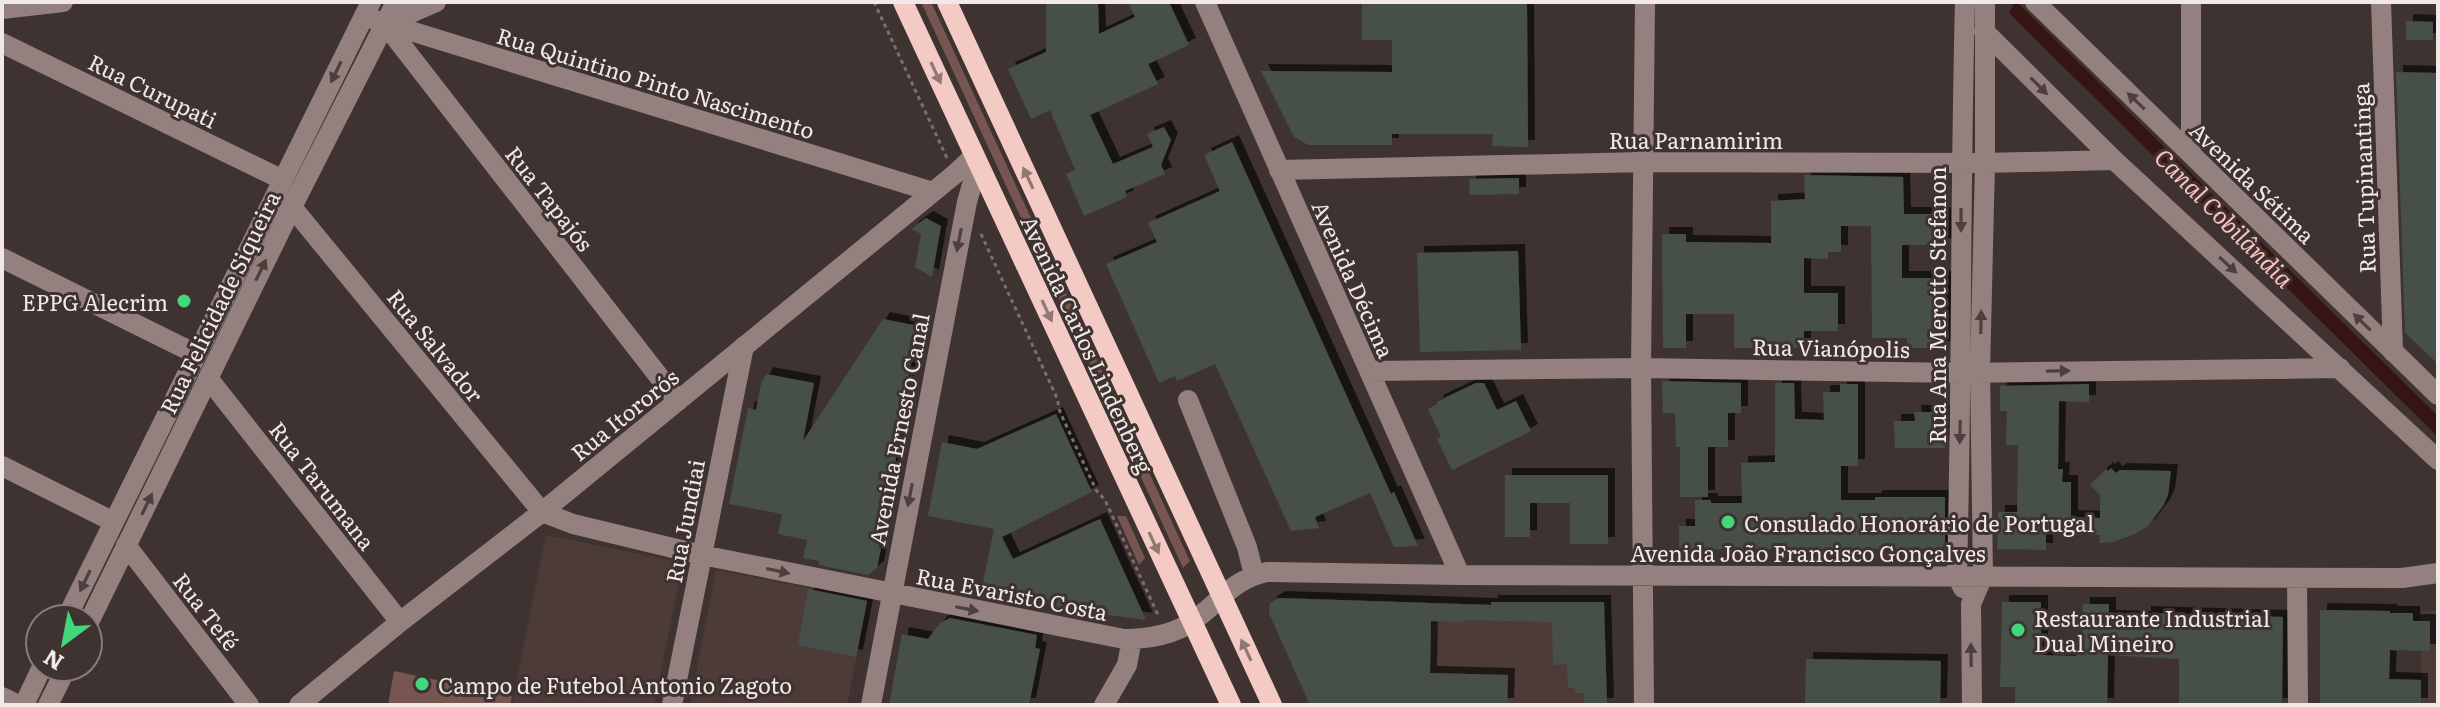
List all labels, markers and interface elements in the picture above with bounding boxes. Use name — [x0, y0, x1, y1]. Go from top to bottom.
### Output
street label: Rua Quintino Pinto Nascimento — [493, 18, 819, 146]
street label: Rua Curupati — [83, 45, 223, 135]
one-way arrow — [330, 61, 343, 84]
one-way arrow — [929, 61, 943, 84]
one-way arrow — [2029, 76, 2048, 95]
street label: Rua Tupinantinga — [2343, 82, 2383, 274]
one-way arrow — [2127, 92, 2146, 110]
street label: Avenida Sétima — [2183, 113, 2323, 251]
street label: Rua Parnamirim — [1609, 123, 1783, 156]
street label: Rua Tapajós — [498, 138, 602, 258]
water label: Canal Cobilândia — [2147, 139, 2303, 295]
one-way arrow — [1021, 166, 1035, 189]
street label: Rua Ana Merotto Stefanon — [1920, 167, 1953, 443]
street label: Rua Felicidade Siqueira — [151, 185, 287, 419]
street label: Avenida Décima — [1305, 195, 1404, 363]
one-way arrow — [1955, 208, 1967, 233]
street label: Avenida Carlos Lindenberg — [1014, 209, 1163, 479]
one-way arrow — [953, 228, 965, 253]
one-way arrow — [2218, 255, 2237, 273]
one-way arrow — [254, 259, 268, 282]
street label: Rua Salvador — [380, 281, 492, 409]
place label: EPPG Alecrim — [22, 285, 168, 318]
marker: EPPG Alecrim — [175, 292, 193, 310]
one-way arrow — [1040, 299, 1054, 323]
one-way arrow — [1975, 309, 1987, 334]
street label: Avenida Ernesto Canal — [859, 310, 937, 548]
one-way arrow — [2353, 313, 2372, 331]
street label: Rua Vianópolis — [1752, 329, 1910, 365]
street label: Rua Itororós — [563, 360, 685, 468]
one-way arrow — [2046, 365, 2071, 377]
street label: Rua Tarumana — [262, 414, 384, 556]
one-way arrow — [1954, 420, 1967, 445]
street label: Rua Jundiai — [656, 456, 712, 586]
one-way arrow — [903, 483, 915, 508]
one-way arrow — [140, 492, 154, 515]
place label: Consulado Honorário de Portugal — [1744, 506, 2094, 539]
marker: Consulado Honorário de Portugal — [1719, 513, 1737, 531]
one-way arrow — [1147, 532, 1161, 555]
street label: Avenida João Francisco Gonçalves — [1630, 536, 1986, 569]
street label: Rua Evaristo Costa — [913, 558, 1111, 628]
street label: Rua Tefé — [166, 565, 248, 657]
one-way arrow — [766, 565, 791, 577]
one-way arrow — [78, 570, 92, 593]
place label: Restaurante Industrial Dual Mineiro — [2034, 601, 2270, 659]
north arrow — [24, 603, 104, 683]
one-way arrow — [955, 603, 980, 616]
marker: Restaurante Industrial Dual Mineiro — [2009, 621, 2027, 639]
one-way arrow — [1239, 639, 1253, 662]
text: N — [36, 642, 69, 680]
one-way arrow — [1965, 642, 1977, 667]
place label: Campo de Futebol Antonio Zagoto — [438, 668, 792, 701]
marker: Campo de Futebol Antonio Zagoto — [413, 675, 431, 693]

